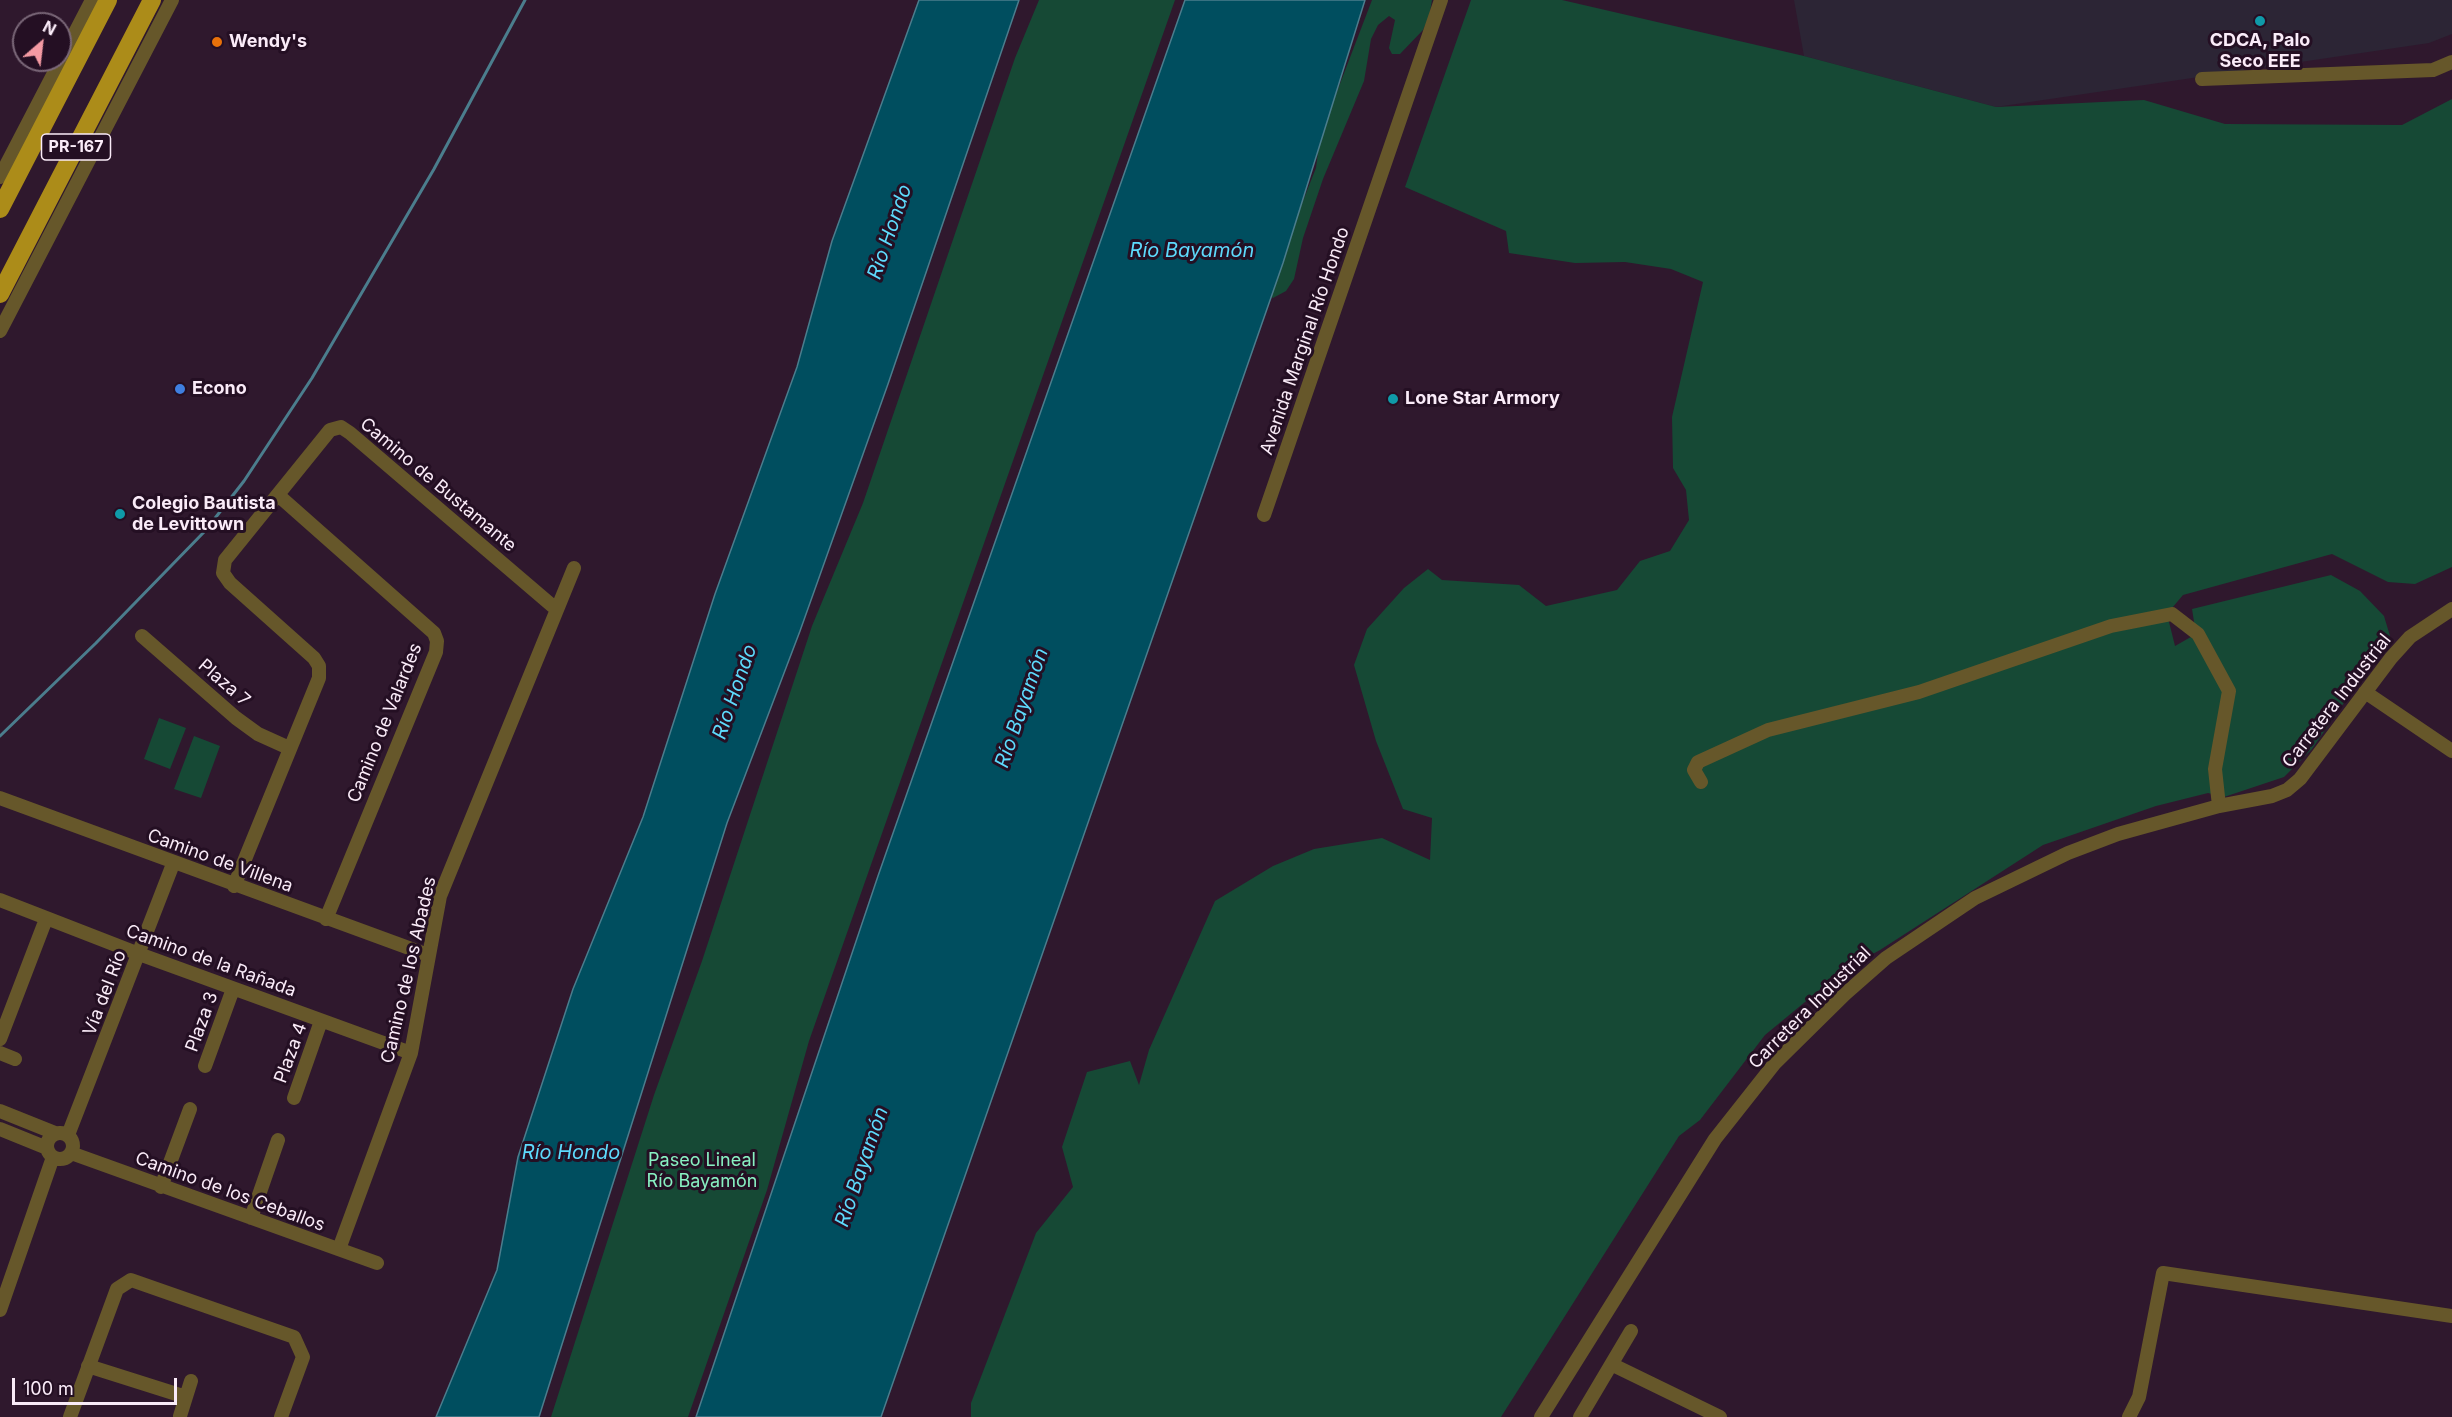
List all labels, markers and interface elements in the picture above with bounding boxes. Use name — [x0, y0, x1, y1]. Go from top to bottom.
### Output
north arrow — [12, 12, 72, 72]
marker: CDCA, Palo Seco EEE — [2253, 14, 2267, 28]
text: N — [39, 16, 60, 40]
place label: CDCA, Palo Seco EEE — [2210, 30, 2310, 72]
place label: Wendy's — [229, 31, 307, 53]
marker: Wendy's — [210, 35, 224, 49]
road number: PR-167 — [42, 134, 110, 160]
water label: Río Hondo — [863, 182, 917, 282]
street label: Avenida Marginal Río Hondo — [1256, 224, 1354, 458]
water label: Río Bayamón — [1130, 239, 1254, 263]
place label: Econo — [192, 378, 247, 400]
marker: Econo — [173, 382, 187, 396]
place label: Lone Star Armory — [1405, 388, 1560, 410]
marker: Lone Star Armory — [1386, 392, 1400, 406]
street label: Camino de Bustamante — [356, 413, 520, 557]
place label: Colegio Bautista de Levittown — [132, 493, 276, 536]
marker: Colegio Bautista de Levittown — [113, 507, 127, 521]
street label: Carretera Industrial — [2278, 630, 2396, 772]
street label: Camino de Valardes — [343, 640, 427, 806]
water label: Río Hondo — [708, 642, 762, 742]
water label: Río Bayamón — [990, 645, 1054, 771]
street label: Plaza 7 — [194, 655, 254, 711]
street label: Camino de Villena — [144, 825, 296, 897]
street label: Camino de los Abades — [377, 875, 441, 1065]
street label: Camino de la Rañada — [123, 920, 299, 1002]
street label: Carretera Industrial — [1744, 942, 1876, 1074]
street label: Vía del Río — [79, 947, 131, 1039]
street label: Plaza 3 — [181, 989, 223, 1055]
street label: Plaza 4 — [270, 1020, 312, 1086]
water label: Río Bayamón — [830, 1104, 894, 1230]
water label: Río Hondo — [522, 1141, 620, 1165]
street label: Camino de los Ceballos — [132, 1148, 328, 1236]
park label: Paseo Lineal Río Bayamón — [647, 1150, 757, 1192]
scale bar — [15, 1366, 180, 1404]
text: 100 m — [23, 1378, 74, 1399]

